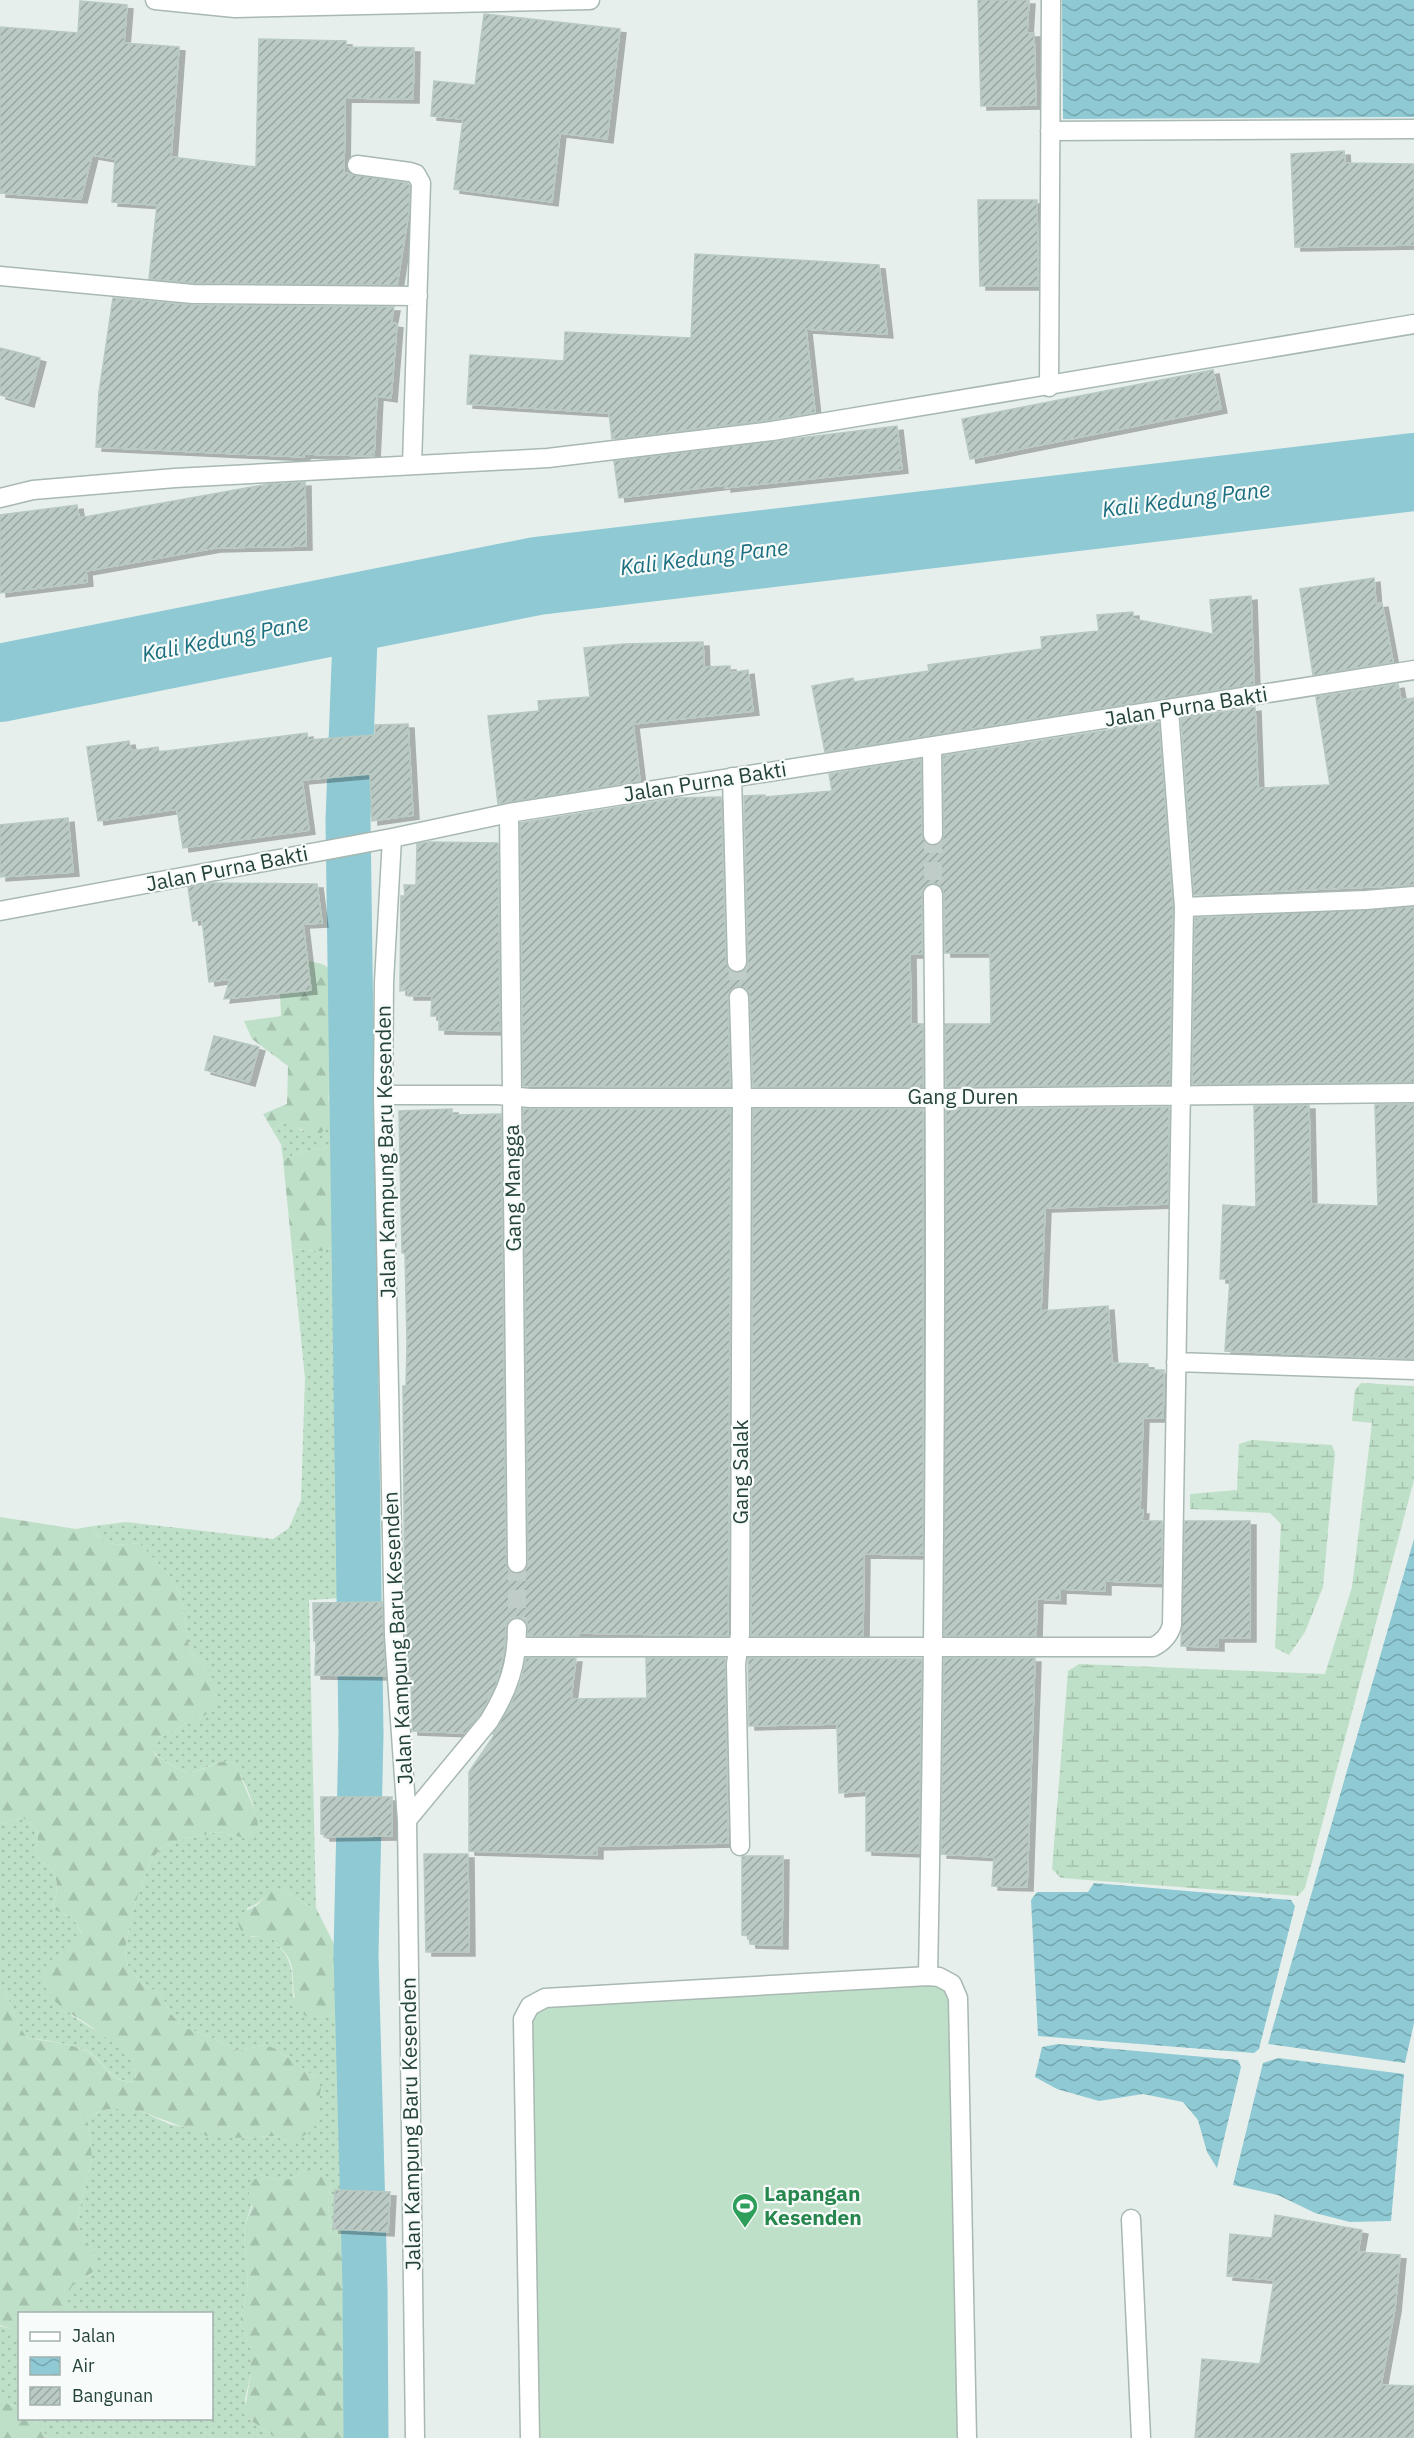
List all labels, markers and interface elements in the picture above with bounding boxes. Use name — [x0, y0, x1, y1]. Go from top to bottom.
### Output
water label: Kali Kedung Pane — [1100, 474, 1272, 523]
water label: Kali Kedung Pane — [618, 532, 790, 581]
water label: Kali Kedung Pane — [139, 607, 311, 668]
street label: Jalan Purna Bakti — [1102, 679, 1269, 733]
street label: Jalan Purna Bakti — [621, 754, 788, 808]
street label: Jalan Purna Bakti — [143, 839, 310, 897]
street label: Jalan Kampung Baru Kesenden — [368, 1005, 402, 1299]
street label: Gang Duren — [908, 1082, 1018, 1110]
street label: Gang Mangga — [497, 1124, 527, 1252]
street label: Gang Salak — [726, 1419, 754, 1525]
street label: Jalan Kampung Baru Kesenden — [375, 1491, 419, 1785]
street label: Jalan Kampung Baru Kesenden — [393, 1977, 427, 2271]
place label: Lapangan Kesenden — [764, 2179, 862, 2231]
sports icon: Lapangan Kesenden — [730, 2191, 760, 2229]
legend — [18, 2312, 213, 2420]
text: Jalan — [72, 2324, 116, 2347]
text: Air — [72, 2354, 95, 2377]
text: Bangunan — [72, 2384, 153, 2407]

